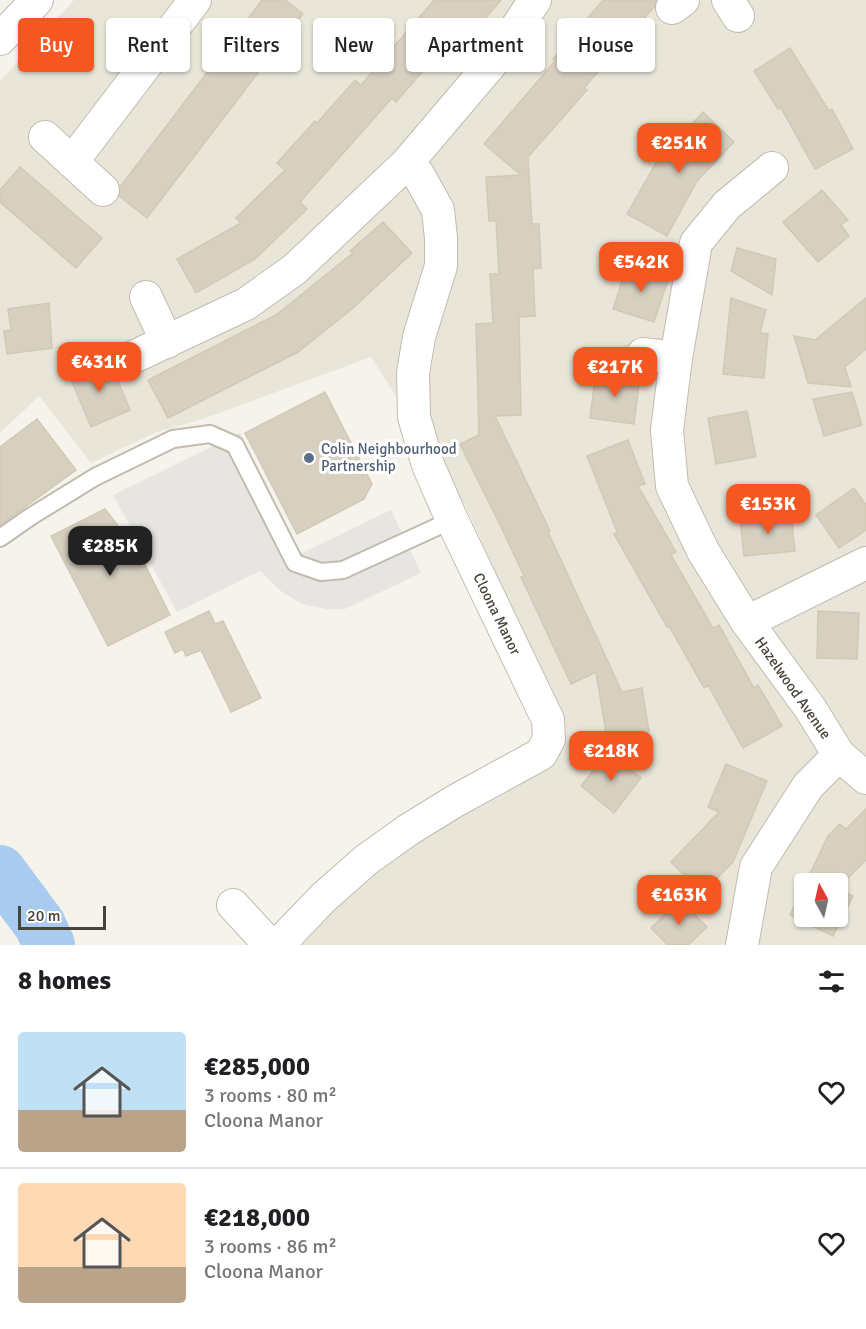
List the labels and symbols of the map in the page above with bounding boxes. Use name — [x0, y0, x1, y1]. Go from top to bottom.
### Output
pin: €251K — [637, 123, 721, 174]
pin: €542K — [599, 242, 683, 293]
pin: €431K — [57, 342, 141, 393]
pin: €217K — [573, 347, 657, 398]
place label: Colin Neighbourhood Partnership — [321, 440, 457, 475]
marker: Colin Neighbourhood Partnership — [302, 451, 316, 465]
pin: €153K — [726, 484, 810, 535]
pin: €285K — [68, 526, 152, 577]
street label: Cloona Manor — [469, 570, 525, 658]
street label: Hazelwood Avenue — [751, 634, 835, 742]
pin: €218K — [569, 731, 653, 782]
north arrow — [794, 873, 848, 927]
pin: €163K — [637, 875, 721, 926]
scale bar — [18, 903, 106, 930]

